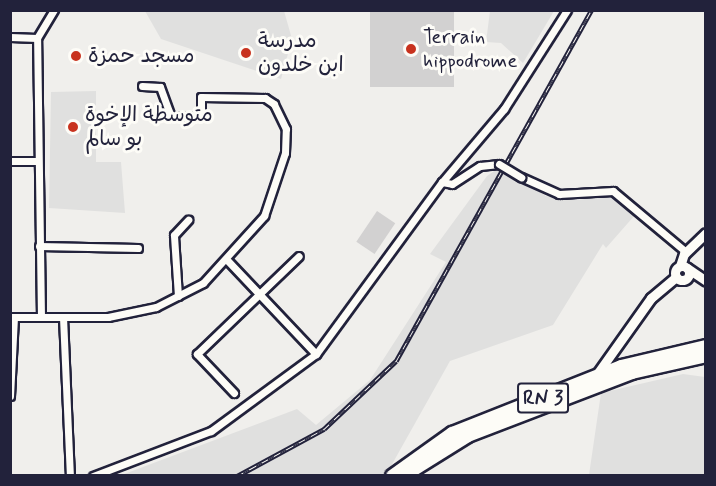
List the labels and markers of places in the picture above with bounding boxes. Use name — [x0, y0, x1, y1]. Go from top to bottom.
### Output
place label: Terrain hippodrome — [423, 24, 518, 74]
place label: مدرسة ابن خلدون — [258, 28, 344, 78]
marker: Terrain hippodrome — [404, 42, 418, 56]
place label: مسجد حمزة — [88, 43, 194, 69]
marker: مدرسة ابن خلدون — [239, 46, 253, 60]
marker: مسجد حمزة — [69, 49, 83, 63]
place label: متوسطة الإخوة بو سالم — [85, 102, 213, 152]
marker: متوسطة الإخوة بو سالم — [66, 120, 80, 134]

